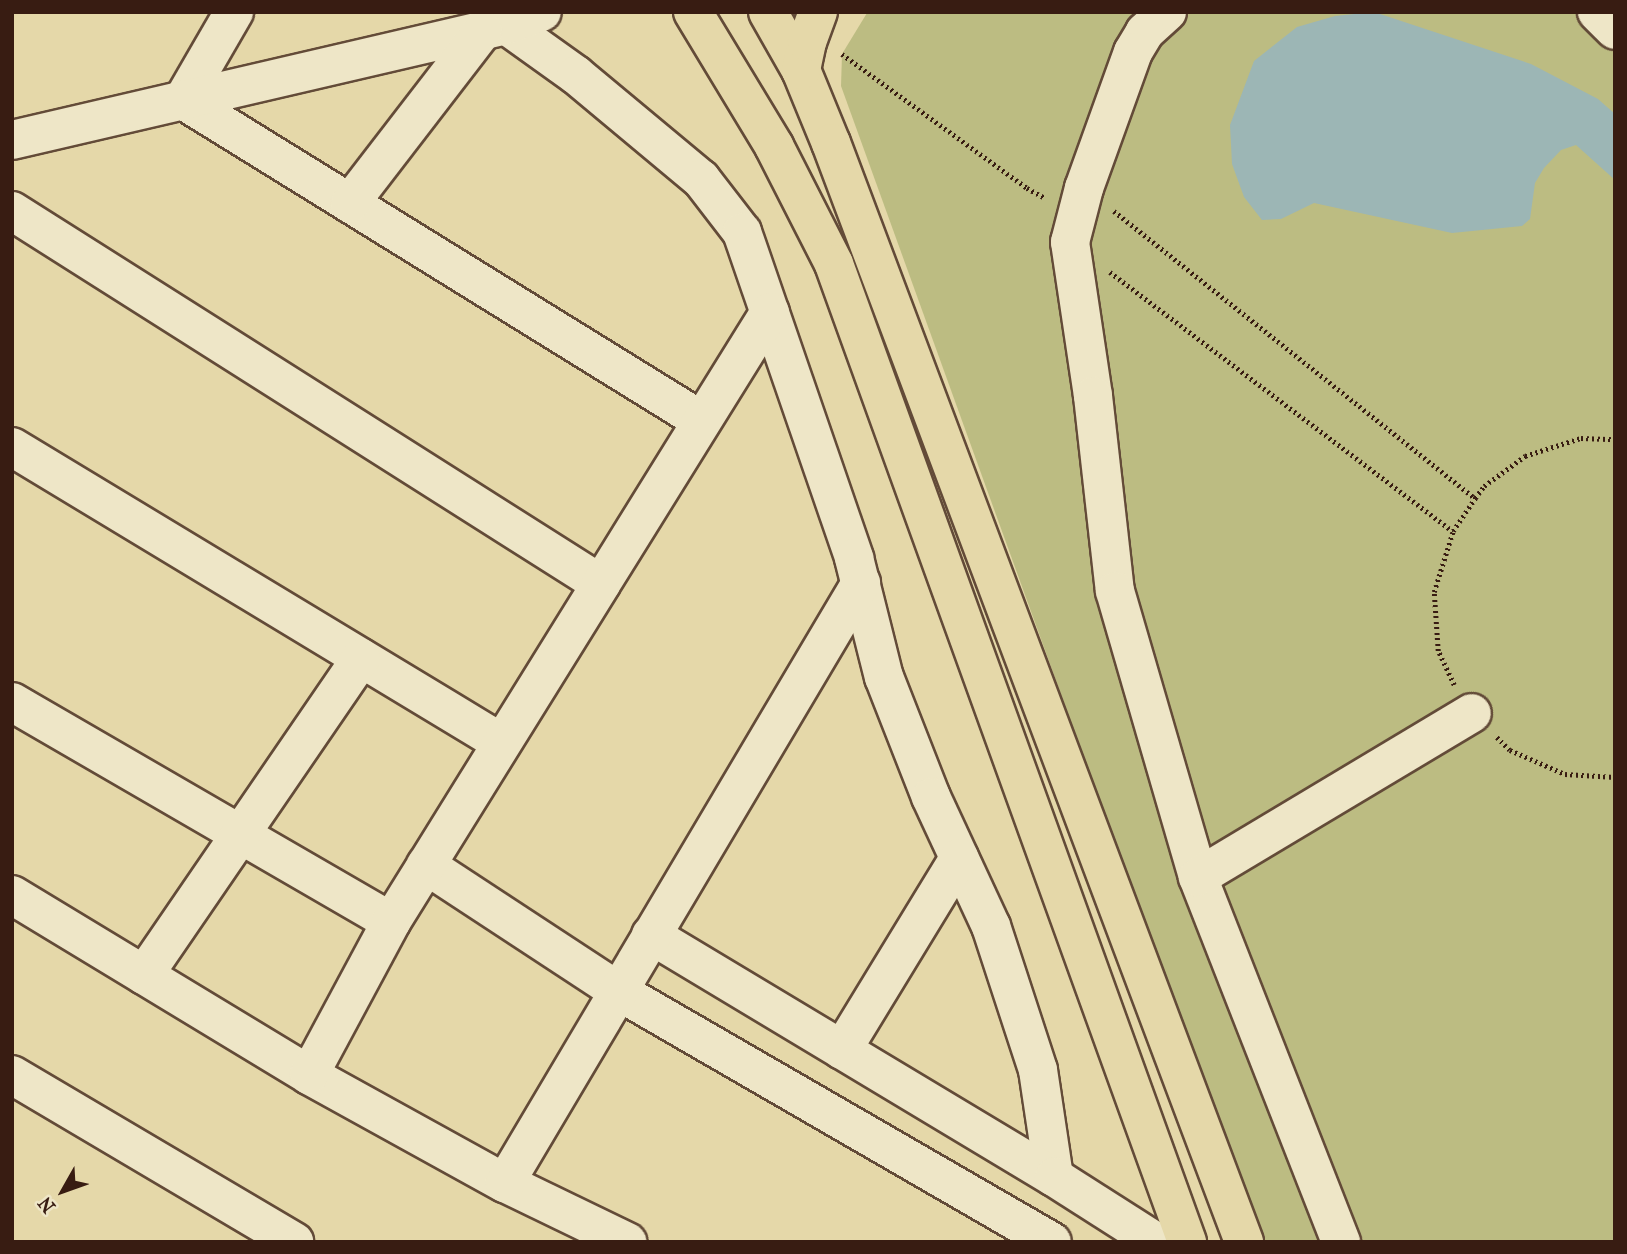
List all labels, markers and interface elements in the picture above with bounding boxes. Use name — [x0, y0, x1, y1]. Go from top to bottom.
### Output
north arrow — [28, 1156, 98, 1226]
text: N — [34, 1192, 60, 1217]

